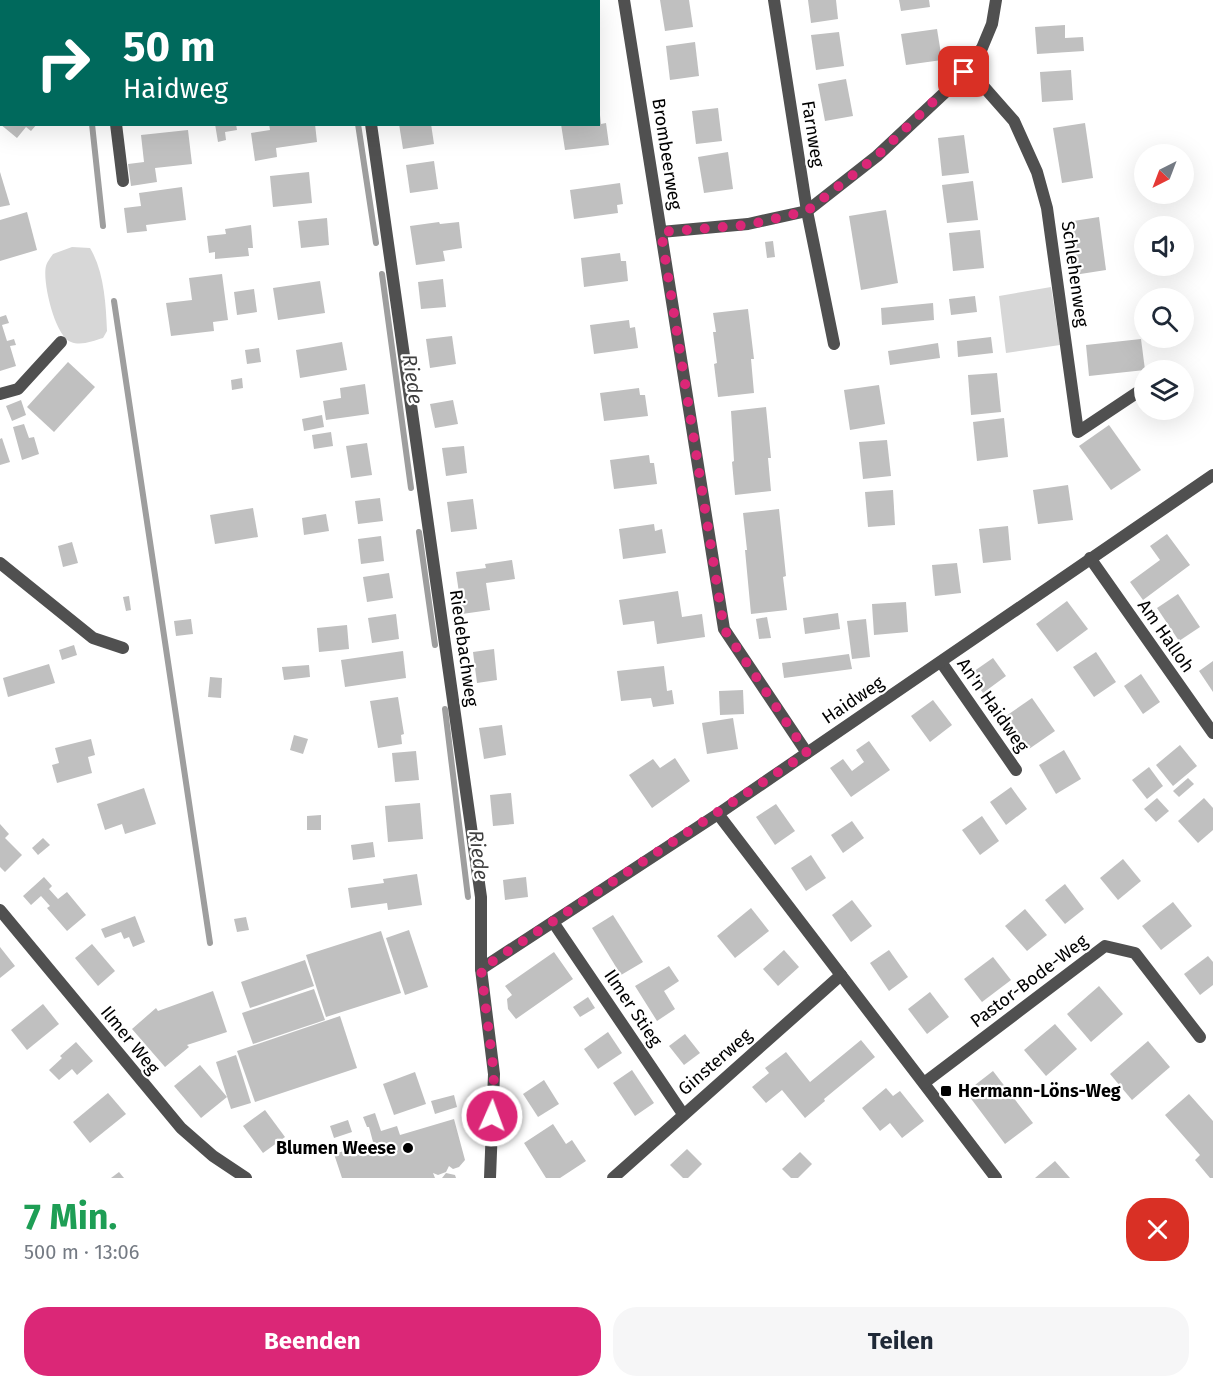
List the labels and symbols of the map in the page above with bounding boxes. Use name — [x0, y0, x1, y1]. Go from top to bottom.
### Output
pin — [938, 46, 989, 97]
street label: Brombeerweg — [647, 97, 687, 212]
street label: Farnweg — [797, 99, 829, 169]
north arrow — [1134, 144, 1194, 204]
street label: Schlehenweg — [1057, 220, 1093, 329]
water label: Riede — [398, 353, 428, 405]
street label: Riedebachweg — [445, 588, 483, 709]
street label: Am Halloh — [1133, 595, 1199, 677]
street label: An'n Haidweg — [952, 654, 1034, 757]
street label: Haidweg — [818, 671, 889, 729]
water label: Riede — [464, 829, 494, 881]
street label: Pastor-Bode-Weg — [966, 929, 1092, 1032]
street label: Ilmer Stieg — [599, 965, 667, 1051]
street label: Ilmer Weg — [96, 1001, 165, 1079]
street label: Ginsterweg — [674, 1024, 757, 1100]
place label: Hermann-Löns-Weg — [958, 1080, 1121, 1102]
position arrow — [460, 1084, 524, 1148]
marker: Hermann-Löns-Weg — [939, 1084, 953, 1098]
place label: Blumen Weese — [276, 1137, 396, 1159]
marker: Blumen Weese — [401, 1141, 415, 1155]

